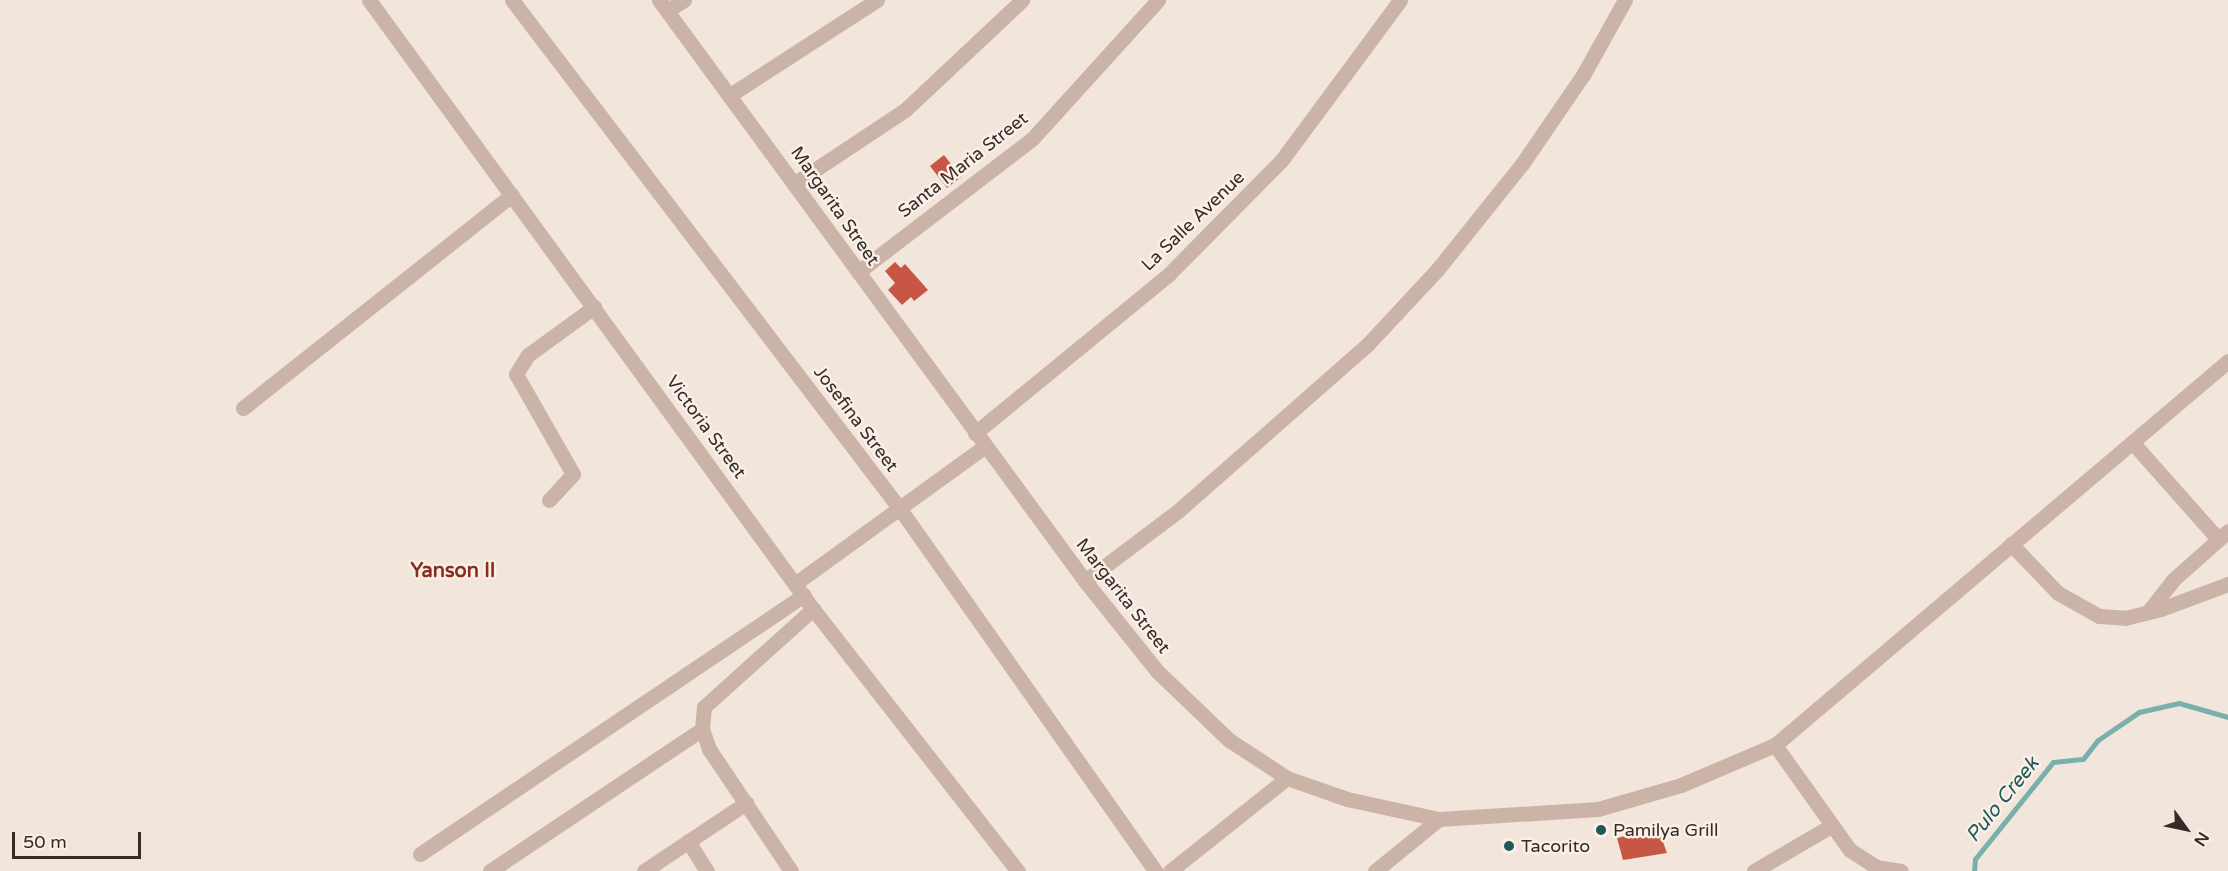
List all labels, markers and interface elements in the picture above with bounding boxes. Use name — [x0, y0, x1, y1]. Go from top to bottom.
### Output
street label: Santa Maria Street — [894, 108, 1032, 222]
street label: Margarita Street — [786, 142, 884, 270]
street label: La Salle Avenue — [1137, 166, 1249, 276]
street label: Josefina Street — [809, 362, 903, 476]
street label: Victoria Street — [661, 371, 751, 483]
street label: Margarita Street — [1071, 534, 1175, 658]
district label: Yanson II — [410, 559, 496, 583]
water label: Pulo Creek — [1961, 753, 2045, 847]
north arrow — [2156, 799, 2216, 859]
place label: Pamilya Grill — [1613, 819, 1719, 841]
scale bar — [15, 820, 144, 858]
marker: Pamilya Grill — [1594, 823, 1608, 837]
text: N — [2189, 828, 2213, 850]
text: 50 m — [23, 831, 67, 853]
place label: Tacorito — [1521, 835, 1590, 857]
marker: Tacorito — [1502, 839, 1516, 853]

